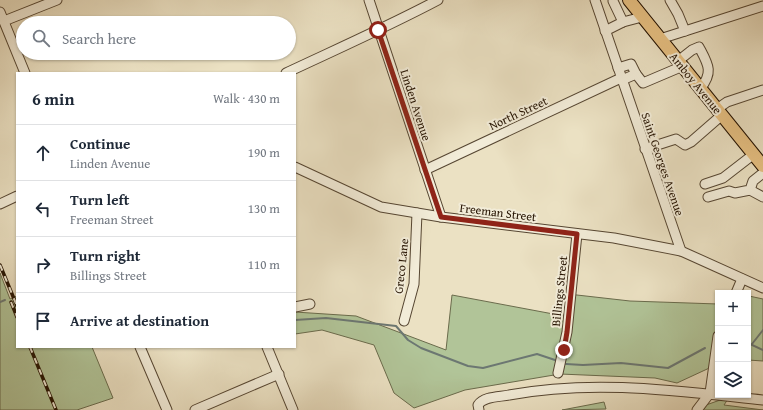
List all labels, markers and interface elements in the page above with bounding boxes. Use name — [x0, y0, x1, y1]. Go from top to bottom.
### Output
search box — [16, 16, 296, 60]
route start — [369, 21, 387, 39]
icon: search — [30, 27, 52, 49]
text: Search here — [62, 28, 136, 49]
street label: Amboy Avenue — [666, 49, 726, 118]
street label: Linden Avenue — [396, 67, 436, 143]
text: 6 min — [32, 86, 74, 111]
text: Walk · 430 m — [213, 89, 280, 108]
street label: North Street — [486, 92, 551, 134]
street label: Saint Georges Avenue — [637, 110, 689, 218]
text: Continue — [70, 133, 131, 154]
icon: ahead — [32, 142, 54, 164]
text: 190 m — [248, 143, 280, 162]
text: Linden Avenue — [70, 154, 150, 173]
text: Turn left — [70, 189, 129, 210]
icon: left — [32, 198, 54, 220]
text: 130 m — [248, 199, 280, 218]
street label: Freeman Street — [459, 199, 538, 225]
text: Freeman Street — [70, 210, 154, 229]
street label: Greco Lane — [390, 237, 412, 294]
text: Turn right — [70, 245, 141, 266]
icon: right — [32, 254, 54, 276]
street label: Billings Street — [547, 254, 571, 327]
text: 110 m — [248, 255, 280, 274]
text: Billings Street — [70, 266, 147, 285]
map controls — [715, 290, 751, 398]
button: + — [715, 290, 751, 326]
icon: arrive — [32, 310, 54, 332]
text: Arrive at destination — [70, 310, 209, 331]
button: − — [715, 326, 751, 362]
route end — [555, 341, 573, 359]
button: layers — [715, 362, 751, 398]

